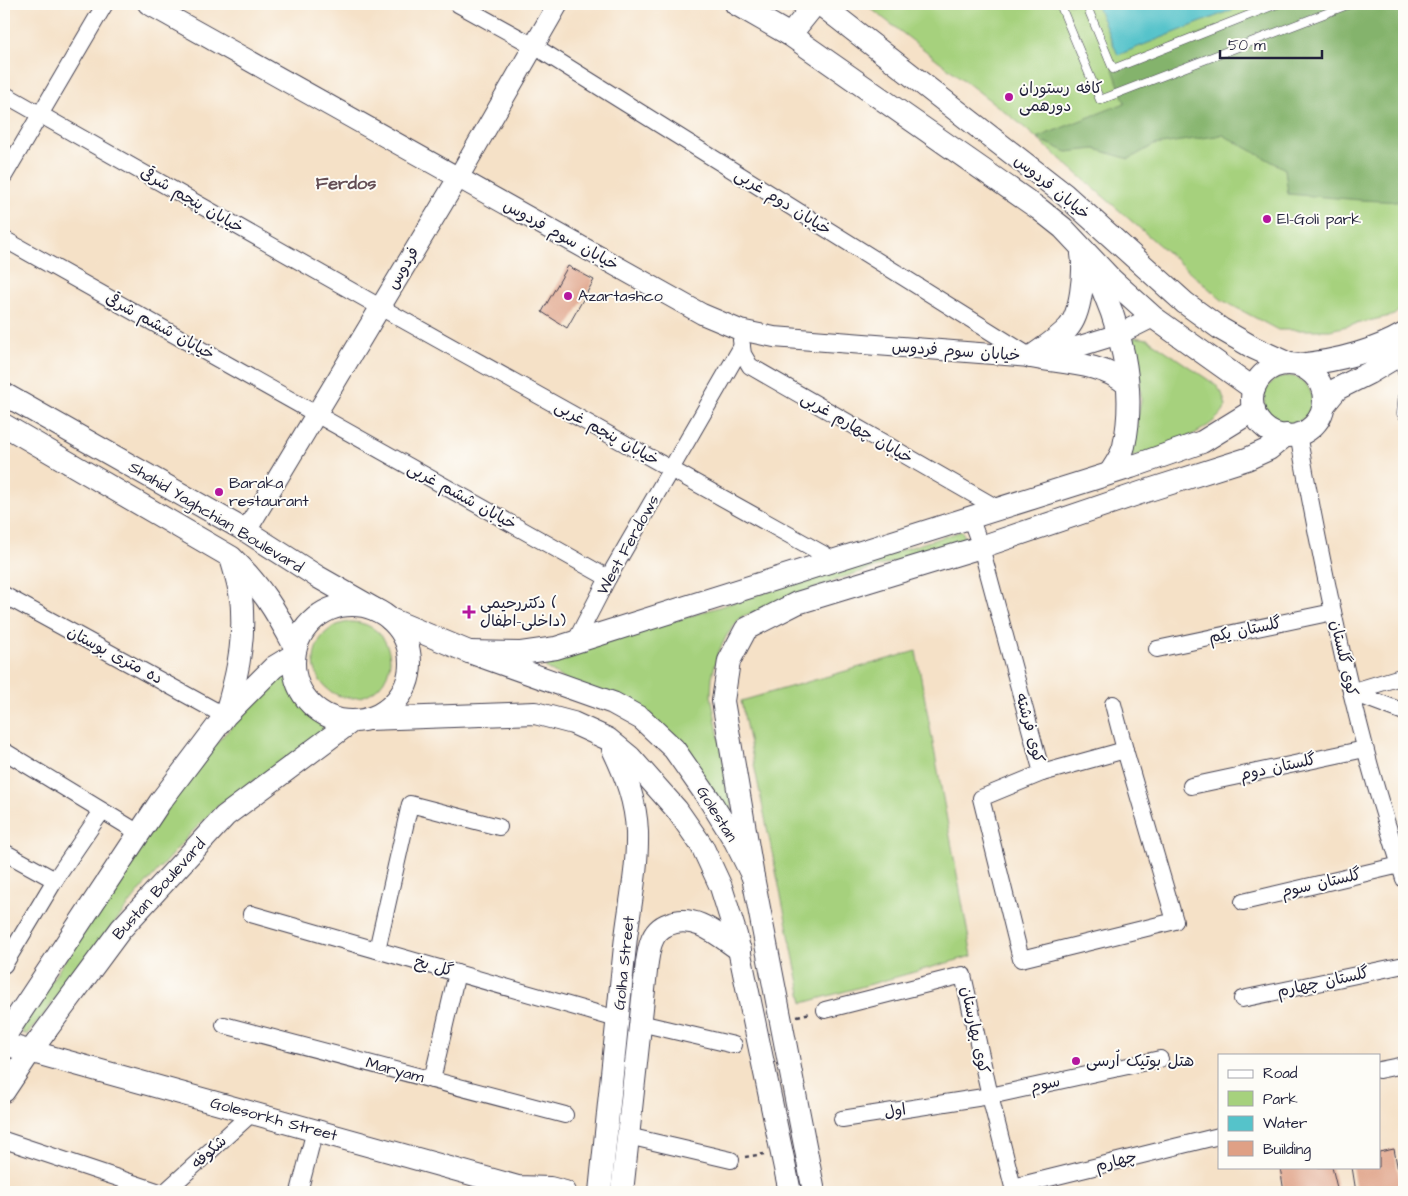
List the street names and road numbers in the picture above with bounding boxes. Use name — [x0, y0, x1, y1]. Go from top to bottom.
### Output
street label: خیابان فردوس — [1009, 150, 1095, 224]
street label: خیابان پنجم شرقی — [136, 161, 248, 239]
street label: خیابان دوم غربی — [730, 164, 835, 241]
street label: خیابان سوم فردوس — [499, 194, 623, 277]
street label: فردوس — [382, 243, 424, 293]
street label: خیابان ششم شرقی — [101, 287, 219, 366]
street label: خیابان سوم فردوس — [891, 336, 1021, 367]
street label: خیابان چهارم غربی — [796, 387, 917, 470]
street label: خیابان پنجم غربی — [550, 395, 663, 472]
street label: Shahid Yaghchian Boulevard — [124, 456, 308, 579]
street label: خیابان ششم غربی — [403, 457, 521, 536]
street label: West Ferdows — [591, 491, 665, 599]
street label: گلستان یکم — [1207, 612, 1284, 649]
street label: کوی گلستان — [1325, 618, 1363, 698]
street label: ده متری بوستان — [63, 621, 167, 689]
street label: کوی فرشته — [1010, 691, 1050, 766]
street label: گلستان دوم — [1238, 748, 1318, 787]
street label: Golestan — [691, 782, 743, 846]
street label: Bustan Boulevard — [107, 833, 211, 945]
street label: گلستان سوم — [1279, 863, 1364, 904]
street label: Golha Street — [608, 914, 640, 1011]
street label: گل یخ — [412, 950, 456, 982]
street label: گلستان چهارم — [1275, 962, 1371, 1003]
street label: کوی بهارستان — [955, 984, 995, 1076]
street label: Maryam — [363, 1052, 427, 1089]
street label: سوم — [1028, 1070, 1062, 1099]
street label: Golesorkh Street — [208, 1091, 340, 1147]
street label: اول — [882, 1098, 908, 1124]
street label: شکوفه — [187, 1130, 231, 1174]
street label: چهارم — [1093, 1145, 1139, 1178]

